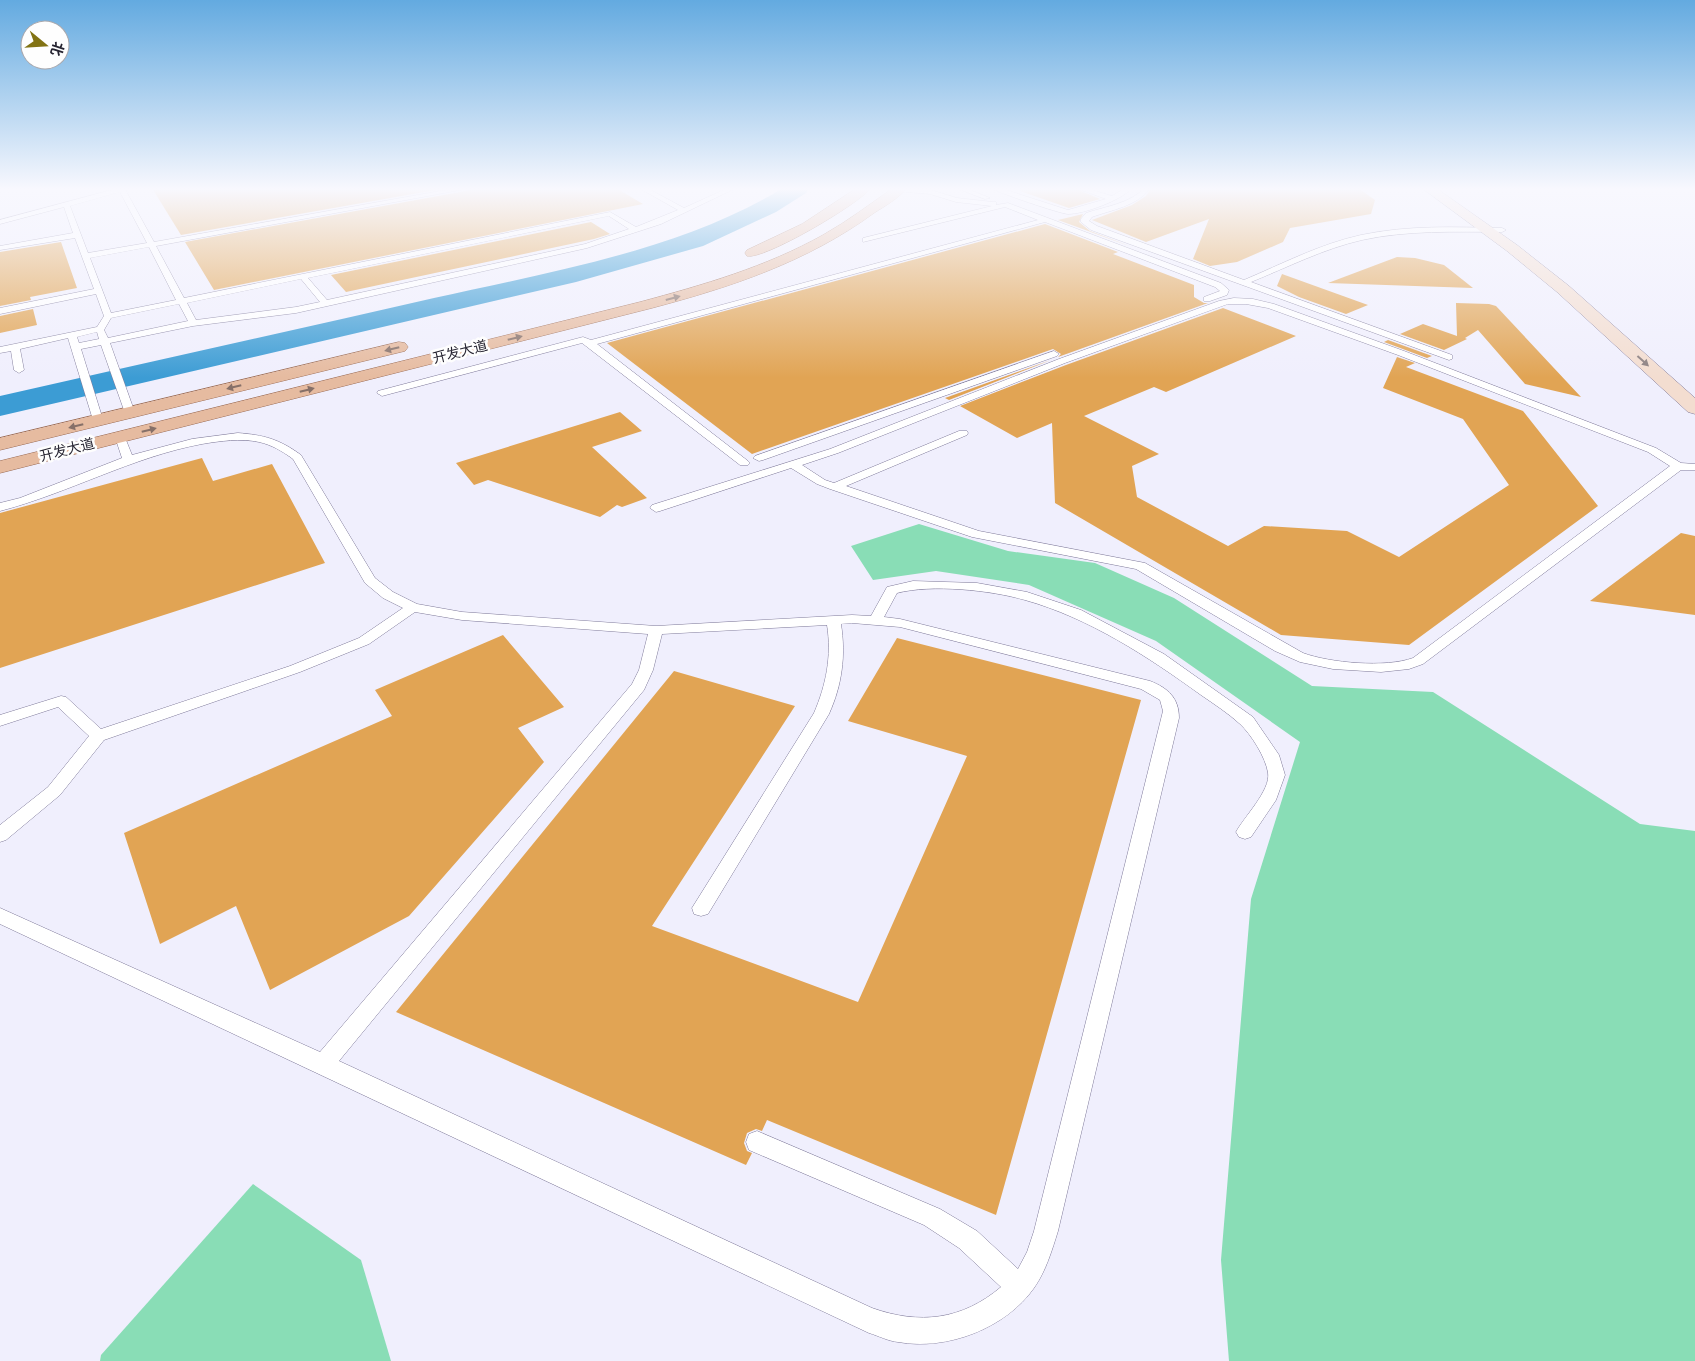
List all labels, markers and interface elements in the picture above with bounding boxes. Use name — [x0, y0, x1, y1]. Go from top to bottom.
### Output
north arrow — [20, 20, 70, 70]
text: 北 — [47, 40, 67, 58]
one-way arrow — [665, 294, 680, 302]
one-way arrow — [508, 334, 523, 342]
street label: 开发大道 — [431, 337, 489, 367]
one-way arrow — [385, 345, 400, 353]
one-way arrow — [1637, 355, 1649, 367]
one-way arrow — [227, 383, 242, 391]
one-way arrow — [299, 386, 314, 394]
one-way arrow — [69, 422, 84, 430]
one-way arrow — [142, 425, 157, 433]
street label: 开发大道 — [38, 435, 96, 465]

